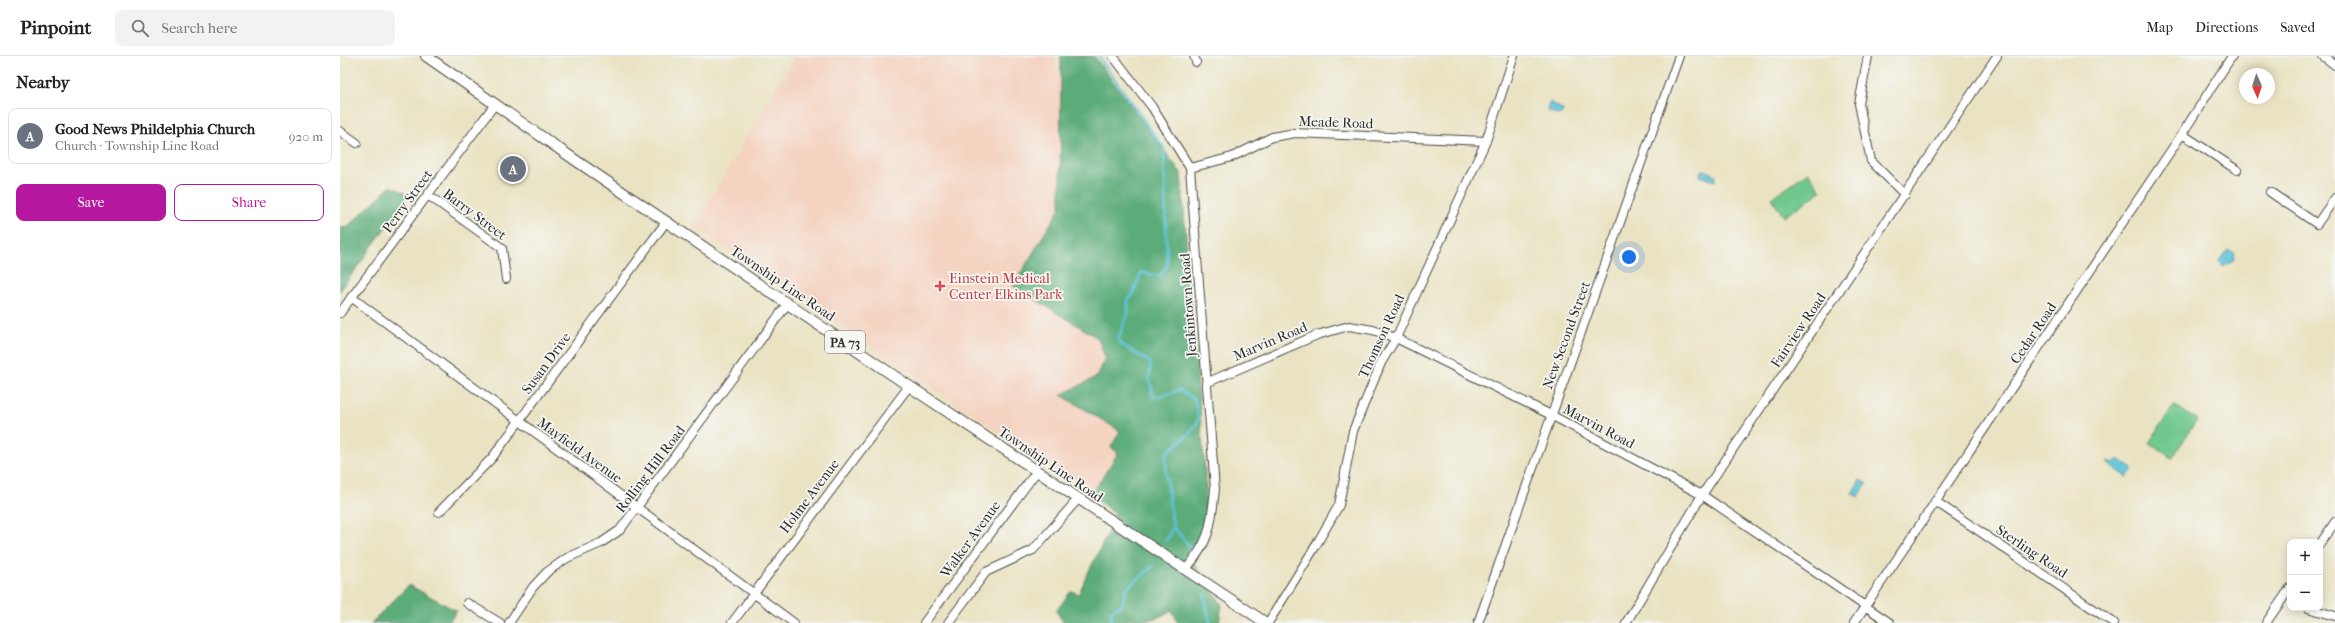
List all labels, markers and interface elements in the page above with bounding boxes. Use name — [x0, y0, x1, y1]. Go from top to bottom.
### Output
search box — [115, 10, 395, 46]
text: Pinpoint — [20, 17, 91, 39]
icon: search — [129, 17, 151, 39]
text: Search here — [161, 19, 237, 37]
text: Map — [2146, 19, 2173, 36]
text: Directions — [2195, 19, 2258, 36]
text: Saved — [2280, 19, 2315, 36]
north arrow — [2239, 68, 2275, 104]
text: Nearby — [16, 72, 70, 92]
street label: Meade Road — [1298, 113, 1374, 132]
text: Good News Phildelphia Church — [55, 120, 255, 138]
text: A — [26, 129, 34, 144]
text: 920 m — [289, 129, 323, 144]
text: Church · Township Line Road — [55, 138, 219, 153]
pin: A — [500, 154, 526, 184]
street label: Perry Street — [379, 166, 436, 236]
button: Save — [16, 184, 166, 221]
button: Share — [174, 184, 324, 221]
street label: Barry Street — [440, 185, 510, 244]
street label: Township Line Road — [727, 242, 839, 325]
your location — [1619, 247, 1639, 267]
street label: Jenkintown Road — [1176, 252, 1201, 358]
place label: Einstein Medical Center Elkins Park — [949, 270, 1063, 303]
street label: New Second Street — [1539, 279, 1594, 391]
marker: Einstein Medical Center Elkins Park — [934, 280, 946, 292]
street label: Fairview Road — [1767, 289, 1830, 371]
street label: Thomson Road — [1355, 291, 1408, 381]
street label: Cedar Road — [2007, 299, 2060, 367]
street label: Marvin Road — [1231, 318, 1310, 365]
street label: Susan Drive — [518, 329, 575, 397]
road number: PA 73 — [825, 331, 865, 353]
street label: Marvin Road — [1560, 400, 1638, 453]
street label: Mayfield Avenue — [534, 414, 626, 487]
street label: Rolling Hill Road — [612, 422, 689, 516]
street label: Township Line Road — [995, 423, 1107, 506]
street label: Holme Avenue — [776, 456, 843, 537]
street label: Walker Avenue — [936, 497, 1004, 582]
street label: Sterling Road — [1993, 521, 2071, 582]
map controls — [2287, 539, 2323, 611]
button: + — [2287, 539, 2323, 575]
button: − — [2287, 575, 2323, 611]

